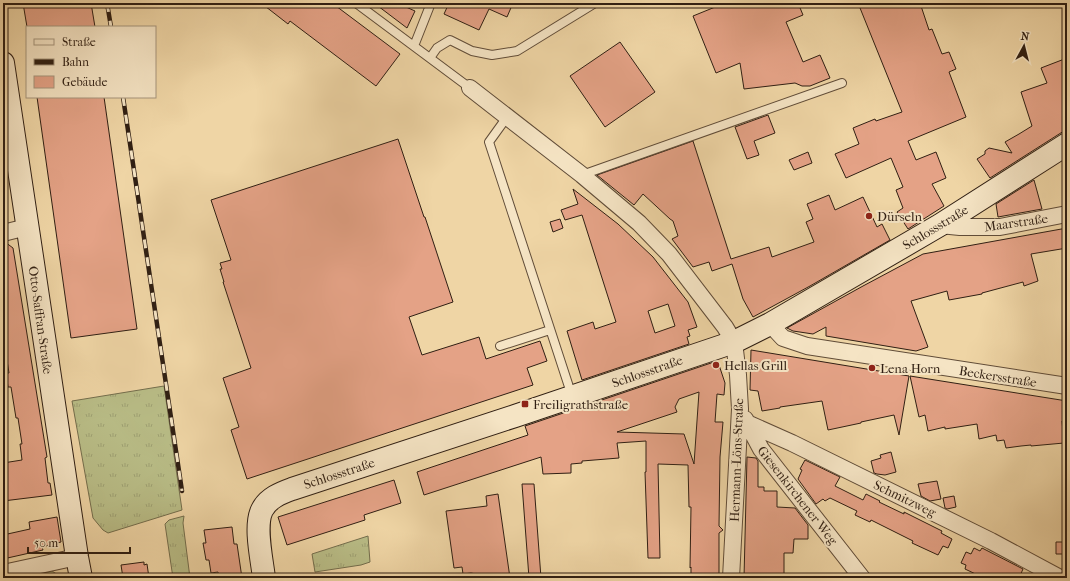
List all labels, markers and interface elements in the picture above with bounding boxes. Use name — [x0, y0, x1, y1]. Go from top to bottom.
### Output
legend — [26, 26, 156, 98]
north arrow — [1004, 26, 1044, 66]
text: N — [1020, 30, 1031, 44]
text: Straße — [62, 35, 96, 49]
text: Bahn — [62, 55, 89, 69]
text: Gebäude — [62, 75, 107, 89]
street label: Schlossstraße — [900, 202, 971, 253]
place label: Dürseln — [877, 209, 923, 224]
marker: Dürseln — [864, 211, 874, 221]
street label: Maarstraße — [983, 211, 1049, 234]
street label: Otto-Saffran-Straße — [26, 265, 56, 376]
street label: Schlossstraße — [610, 352, 685, 391]
place label: Hellas Grill — [724, 358, 787, 373]
marker: Hellas Grill — [711, 360, 721, 370]
place label: Lena Horn — [880, 361, 941, 376]
marker: Lena Horn — [867, 363, 877, 373]
street label: Beckersstraße — [958, 363, 1038, 390]
place label: Freiligrathstraße — [533, 397, 629, 412]
street label: Hermann-Löns-Straße — [727, 397, 746, 522]
marker: Freiligrathstraße — [520, 399, 530, 409]
street label: Giesenkirchener Weg — [754, 443, 841, 548]
street label: Schlossstraße — [302, 455, 377, 492]
street label: Schmitzweg — [871, 477, 939, 520]
scale bar — [28, 529, 130, 555]
text: 50 m — [34, 536, 58, 550]

